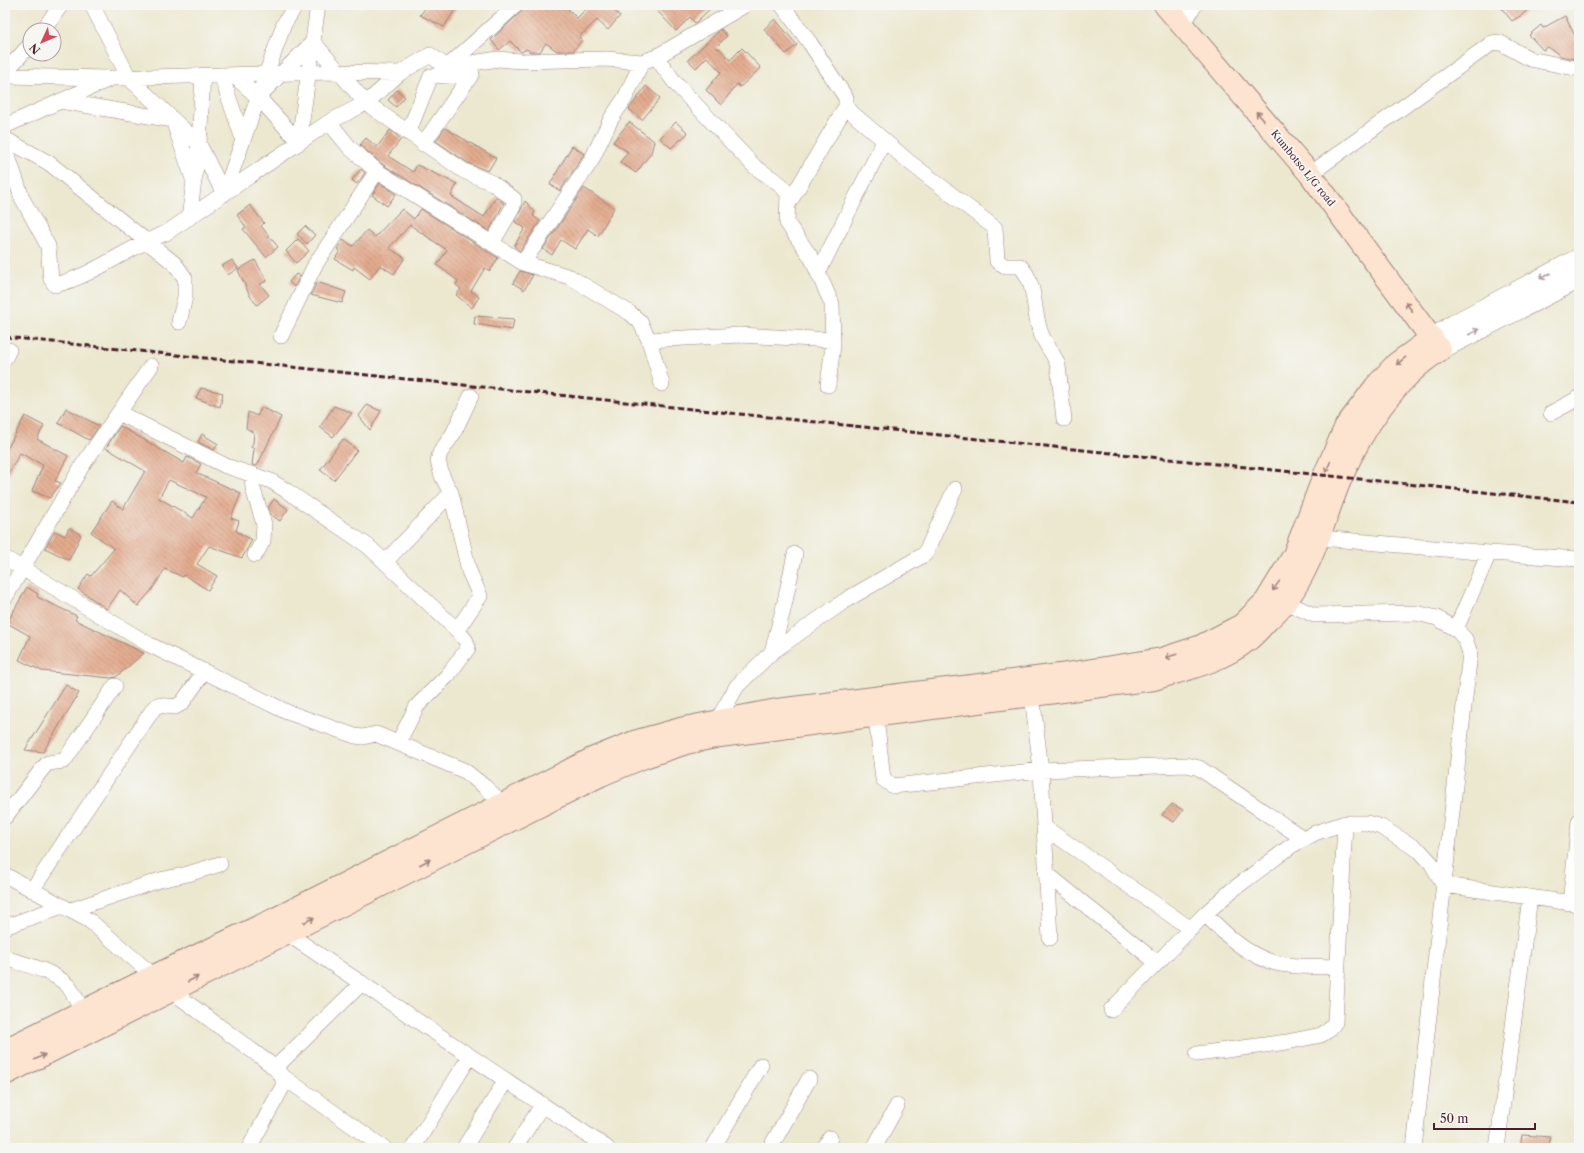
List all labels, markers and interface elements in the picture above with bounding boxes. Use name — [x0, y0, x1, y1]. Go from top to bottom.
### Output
north arrow — [22, 22, 62, 62]
text: N — [26, 40, 43, 57]
one-way arrow — [1256, 111, 1265, 121]
street label: Kumbotso L/G road — [1268, 127, 1338, 209]
one-way arrow — [1539, 273, 1551, 281]
one-way arrow — [1405, 301, 1413, 312]
one-way arrow — [1468, 328, 1480, 336]
one-way arrow — [1395, 357, 1406, 365]
one-way arrow — [1324, 461, 1331, 473]
one-way arrow — [1272, 580, 1280, 591]
one-way arrow — [1165, 653, 1178, 660]
one-way arrow — [419, 858, 431, 865]
one-way arrow — [303, 916, 315, 923]
one-way arrow — [187, 975, 199, 982]
one-way arrow — [34, 1052, 46, 1060]
scale bar — [1434, 1105, 1535, 1131]
text: 50 m — [1440, 1111, 1469, 1126]

